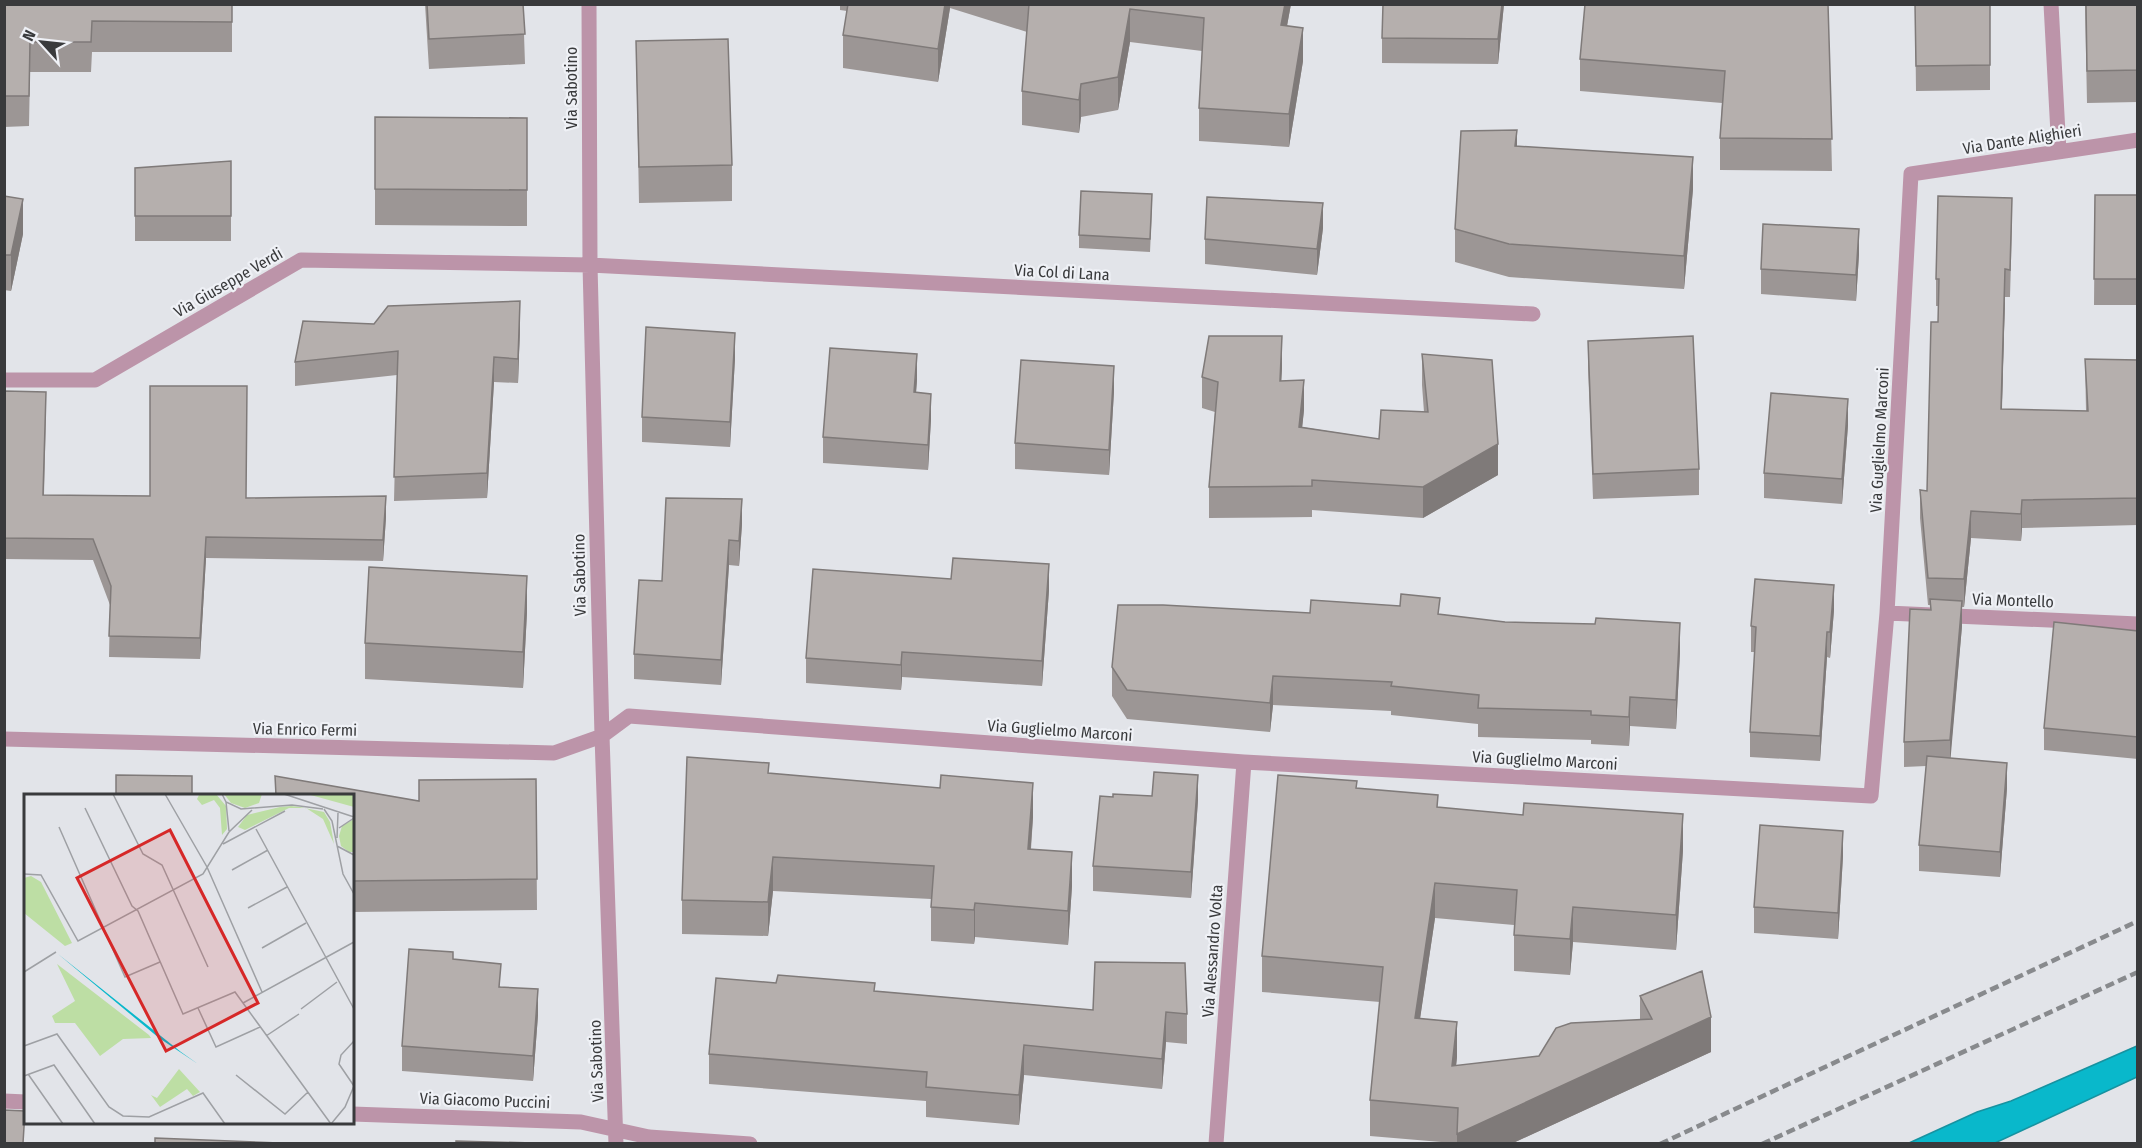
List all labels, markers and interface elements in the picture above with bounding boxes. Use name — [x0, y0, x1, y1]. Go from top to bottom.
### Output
north arrow — [12, 12, 72, 72]
text: N — [18, 27, 40, 44]
street label: Via Sabotino — [562, 47, 581, 129]
street label: Via Dante Alighieri — [1961, 121, 2083, 158]
street label: Via Giuseppe Verdi — [171, 244, 286, 321]
street label: Via Col di Lana — [1014, 261, 1110, 284]
street label: Via Guglielmo Marconi — [1866, 367, 1893, 513]
street label: Via Sabotino — [569, 534, 590, 616]
street label: Via Montello — [1972, 590, 2054, 611]
street label: Via Guglielmo Marconi — [987, 716, 1133, 745]
street label: Via Enrico Fermi — [253, 719, 357, 740]
street label: Via Guglielmo Marconi — [1472, 747, 1618, 774]
inset map — [24, 794, 354, 1124]
street label: Via Alessandro Volta — [1198, 884, 1227, 1018]
street label: Via Sabotino — [586, 1019, 607, 1103]
street label: Via Giacomo Puccini — [419, 1089, 551, 1112]

